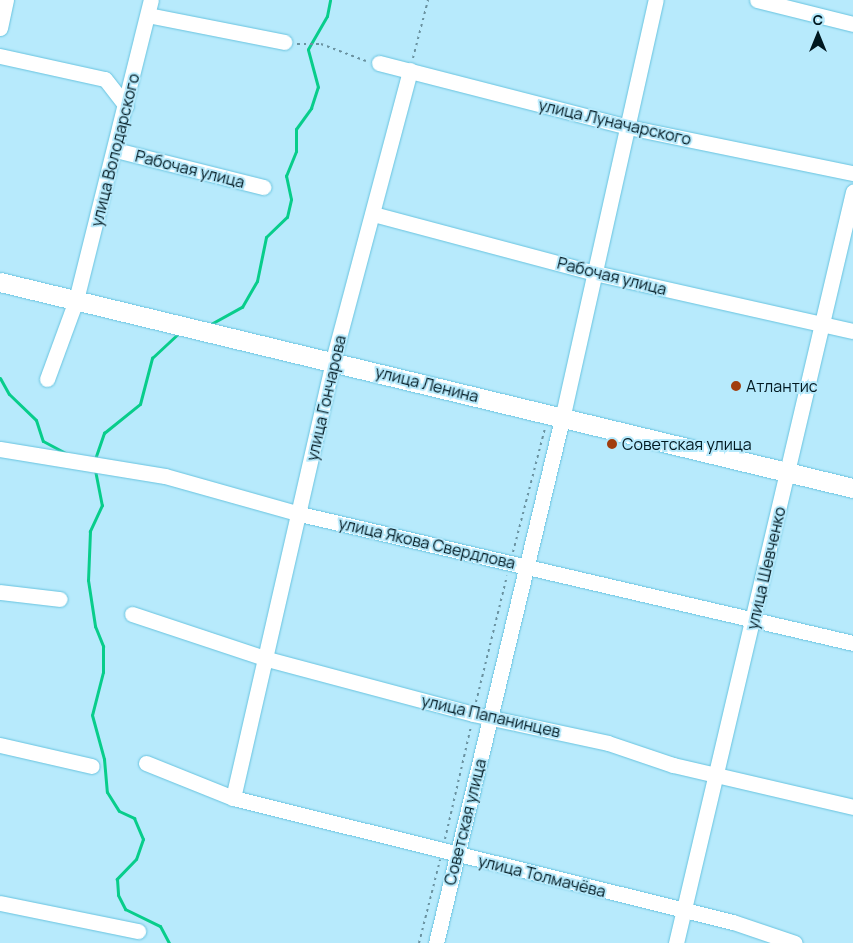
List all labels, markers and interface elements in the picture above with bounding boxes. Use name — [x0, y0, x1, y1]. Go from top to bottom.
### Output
north arrow — [793, 10, 843, 60]
text: С — [813, 10, 823, 29]
street label: улица Володарского — [87, 71, 143, 229]
street label: улица Луначарского — [537, 95, 693, 149]
street label: Рабочая улица — [133, 146, 247, 192]
street label: Рабочая улица — [555, 253, 669, 299]
street label: улица Гончарова — [302, 333, 350, 463]
street label: улица Ленина — [373, 362, 481, 406]
place label: Атлантис — [746, 376, 818, 396]
marker: Атлантис — [730, 380, 742, 392]
place label: Советская улица — [622, 434, 752, 454]
marker: Советская улица — [606, 438, 618, 450]
street label: улица Шевченко — [743, 505, 789, 631]
street label: улица Якова Свердлова — [337, 513, 517, 573]
street label: улица Папанинцев — [420, 691, 562, 741]
street label: Советская улица — [440, 757, 490, 887]
street label: улица Толмачёва — [476, 851, 608, 901]

